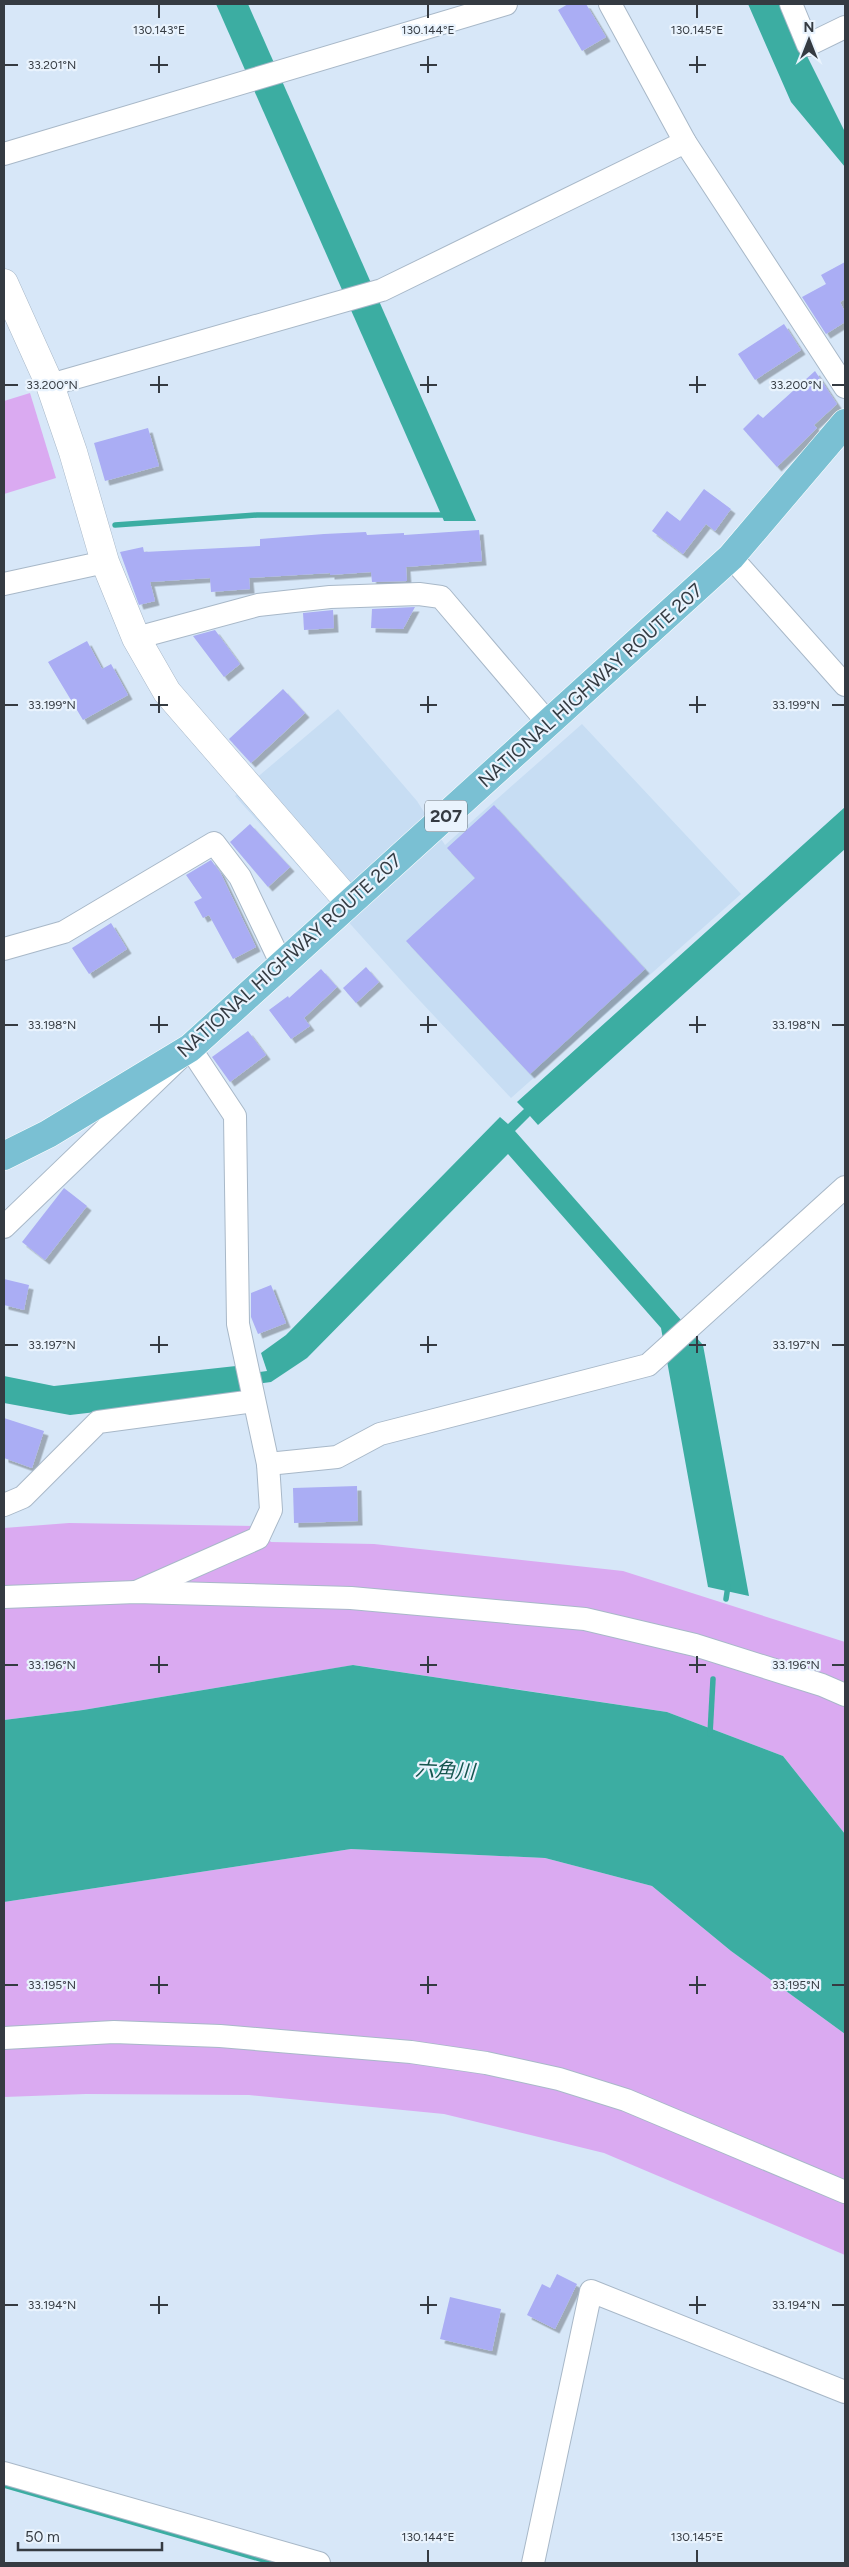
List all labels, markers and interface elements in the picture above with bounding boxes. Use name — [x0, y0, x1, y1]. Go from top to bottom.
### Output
north arrow — [784, 15, 834, 65]
text: N — [804, 19, 814, 36]
text: 130.143°E — [133, 23, 185, 37]
text: 130.144°E — [401, 23, 455, 37]
text: 130.145°E — [671, 23, 723, 37]
text: 33.201°N — [28, 58, 76, 72]
text: 33.200°N — [26, 378, 78, 392]
text: 33.200°N — [770, 378, 822, 392]
street label: NATIONAL HIGHWAY ROUTE 207 — [473, 579, 707, 792]
text: 33.199°N — [28, 698, 76, 712]
text: 33.199°N — [772, 698, 820, 712]
road number: 207 — [425, 800, 467, 831]
street label: NATIONAL HIGHWAY ROUTE 207 — [172, 849, 406, 1062]
text: 33.198°N — [28, 1018, 76, 1032]
text: 33.198°N — [772, 1018, 820, 1032]
text: 33.197°N — [28, 1338, 76, 1352]
text: 33.197°N — [772, 1338, 820, 1352]
text: 33.196°N — [28, 1658, 76, 1672]
text: 33.196°N — [772, 1658, 820, 1672]
water label: 六角川 — [414, 1756, 478, 1784]
text: 33.195°N — [28, 1978, 76, 1992]
text: 33.195°N — [772, 1978, 820, 1992]
text: 33.194°N — [28, 2298, 76, 2312]
text: 33.194°N — [772, 2298, 820, 2312]
scale bar — [18, 2520, 161, 2552]
text: 50 m — [25, 2528, 60, 2546]
text: 130.144°E — [401, 2530, 455, 2544]
text: 130.145°E — [671, 2530, 723, 2544]

